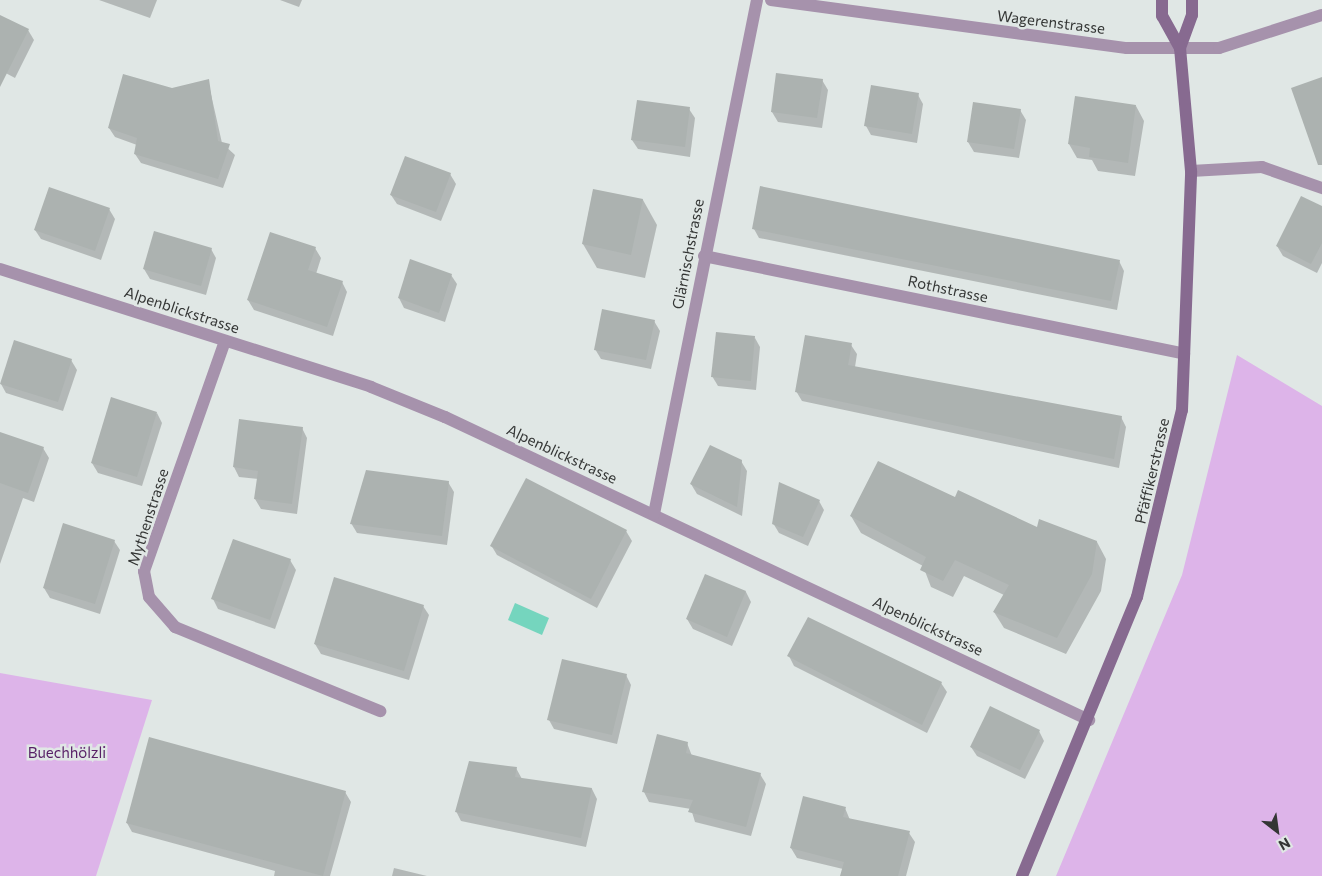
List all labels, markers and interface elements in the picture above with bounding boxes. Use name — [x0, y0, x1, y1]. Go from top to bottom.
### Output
street label: Wagerenstrasse — [996, 6, 1106, 38]
street label: Glärnischstrasse — [668, 197, 708, 311]
street label: Rothstrasse — [906, 272, 990, 306]
street label: Alpenblickstrasse — [122, 283, 242, 337]
street label: Pfäffikerstrasse — [1131, 416, 1173, 526]
street label: Alpenblickstrasse — [504, 421, 620, 487]
street label: Mythenstrasse — [124, 466, 172, 568]
street label: Alpenblickstrasse — [870, 593, 986, 659]
park label: Buechhölzli — [28, 744, 106, 762]
north arrow — [1252, 806, 1302, 856]
text: N — [1276, 834, 1294, 854]

